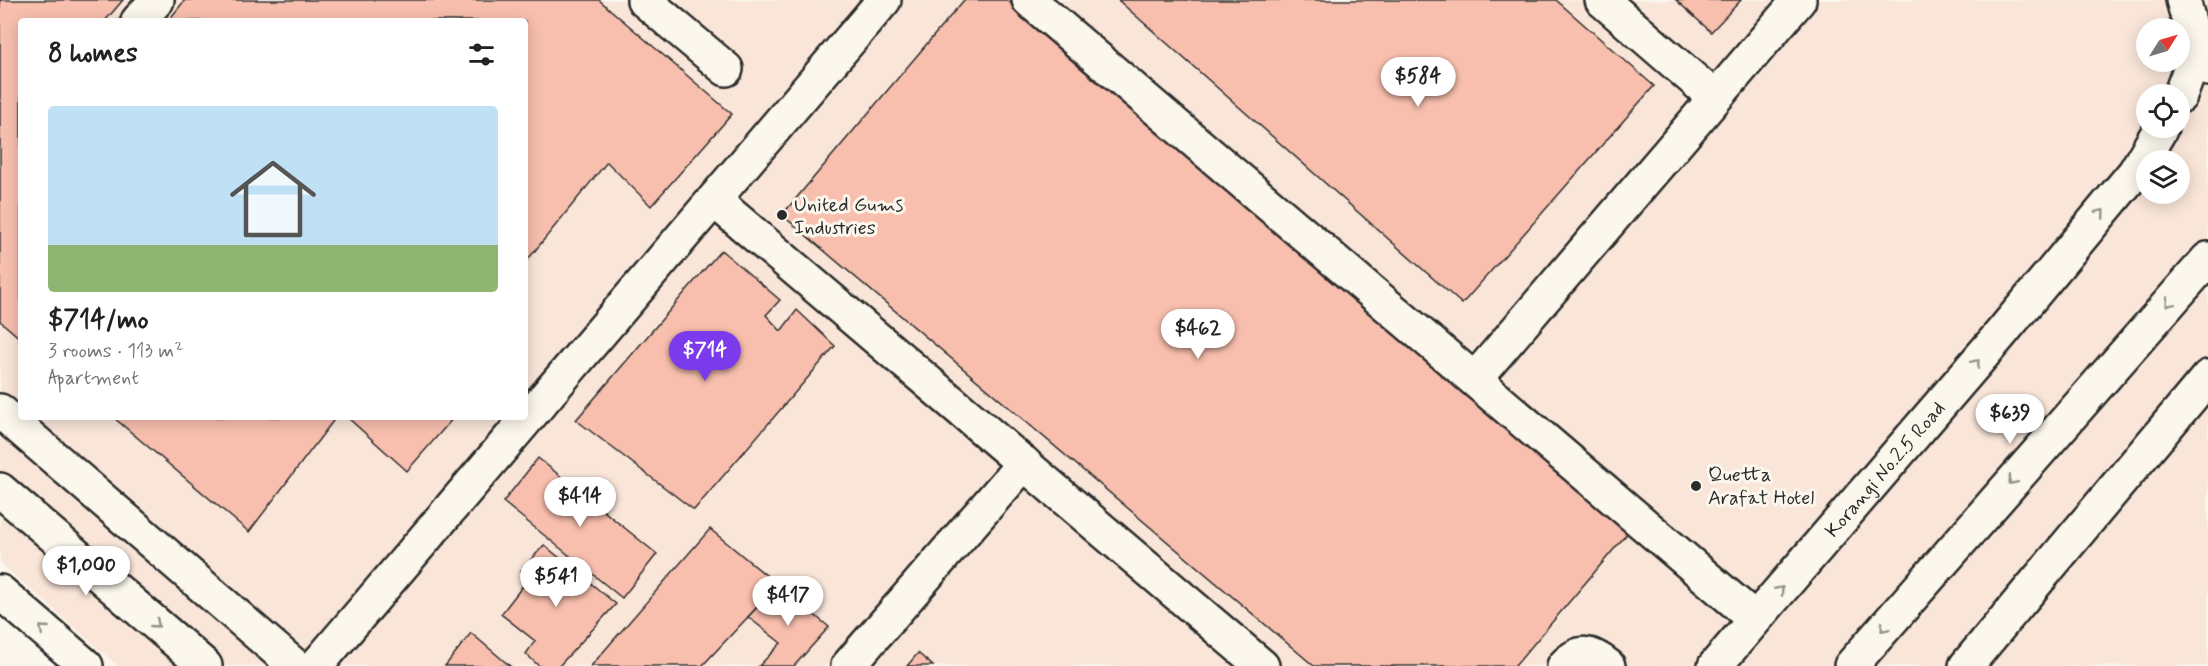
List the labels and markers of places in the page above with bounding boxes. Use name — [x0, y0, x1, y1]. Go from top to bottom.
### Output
pin: $584 — [1382, 57, 1454, 108]
place label: United Gums Industries — [794, 192, 904, 242]
marker: United Gums Industries — [775, 208, 789, 222]
pin: $462 — [1162, 309, 1234, 360]
pin: $714 — [669, 331, 741, 382]
pin: $639 — [1974, 394, 2046, 445]
place label: Quetta Arafat Hotel — [1708, 462, 1814, 512]
pin: $414 — [544, 477, 616, 528]
marker: Quetta Arafat Hotel — [1689, 479, 1703, 493]
pin: $1,000 — [37, 546, 135, 597]
pin: $541 — [520, 557, 592, 608]
pin: $417 — [752, 576, 824, 627]

